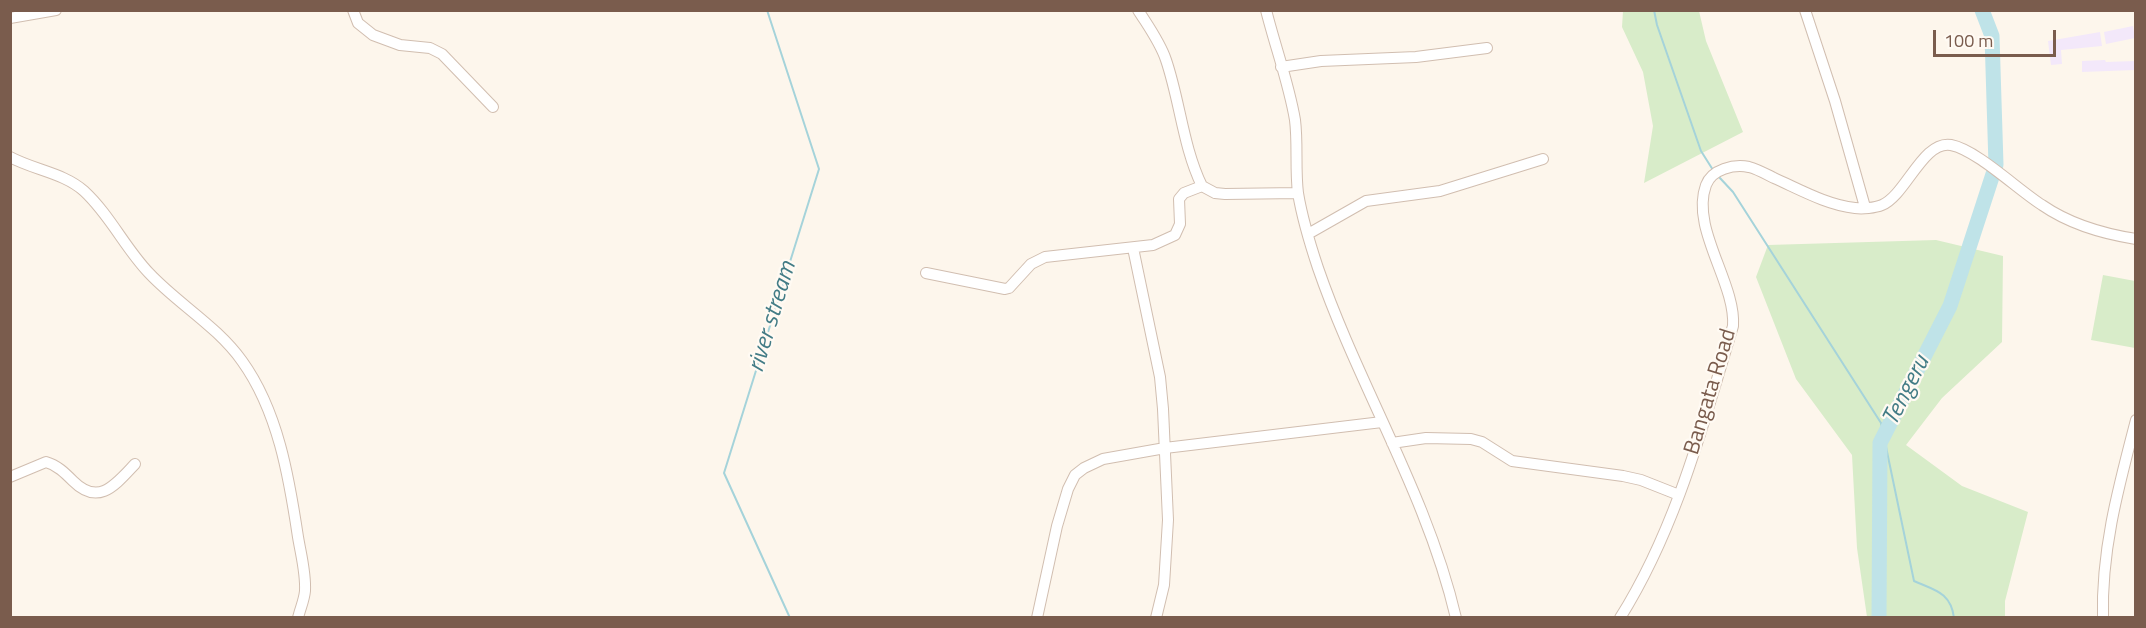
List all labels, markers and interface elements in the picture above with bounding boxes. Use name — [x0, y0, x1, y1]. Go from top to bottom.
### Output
scale bar — [1936, 18, 2059, 56]
text: 100 m — [1944, 27, 1993, 54]
water label: river stream — [743, 258, 803, 376]
street label: Bangata Road — [1679, 326, 1743, 458]
water label: Tengeru — [1877, 351, 1937, 431]

